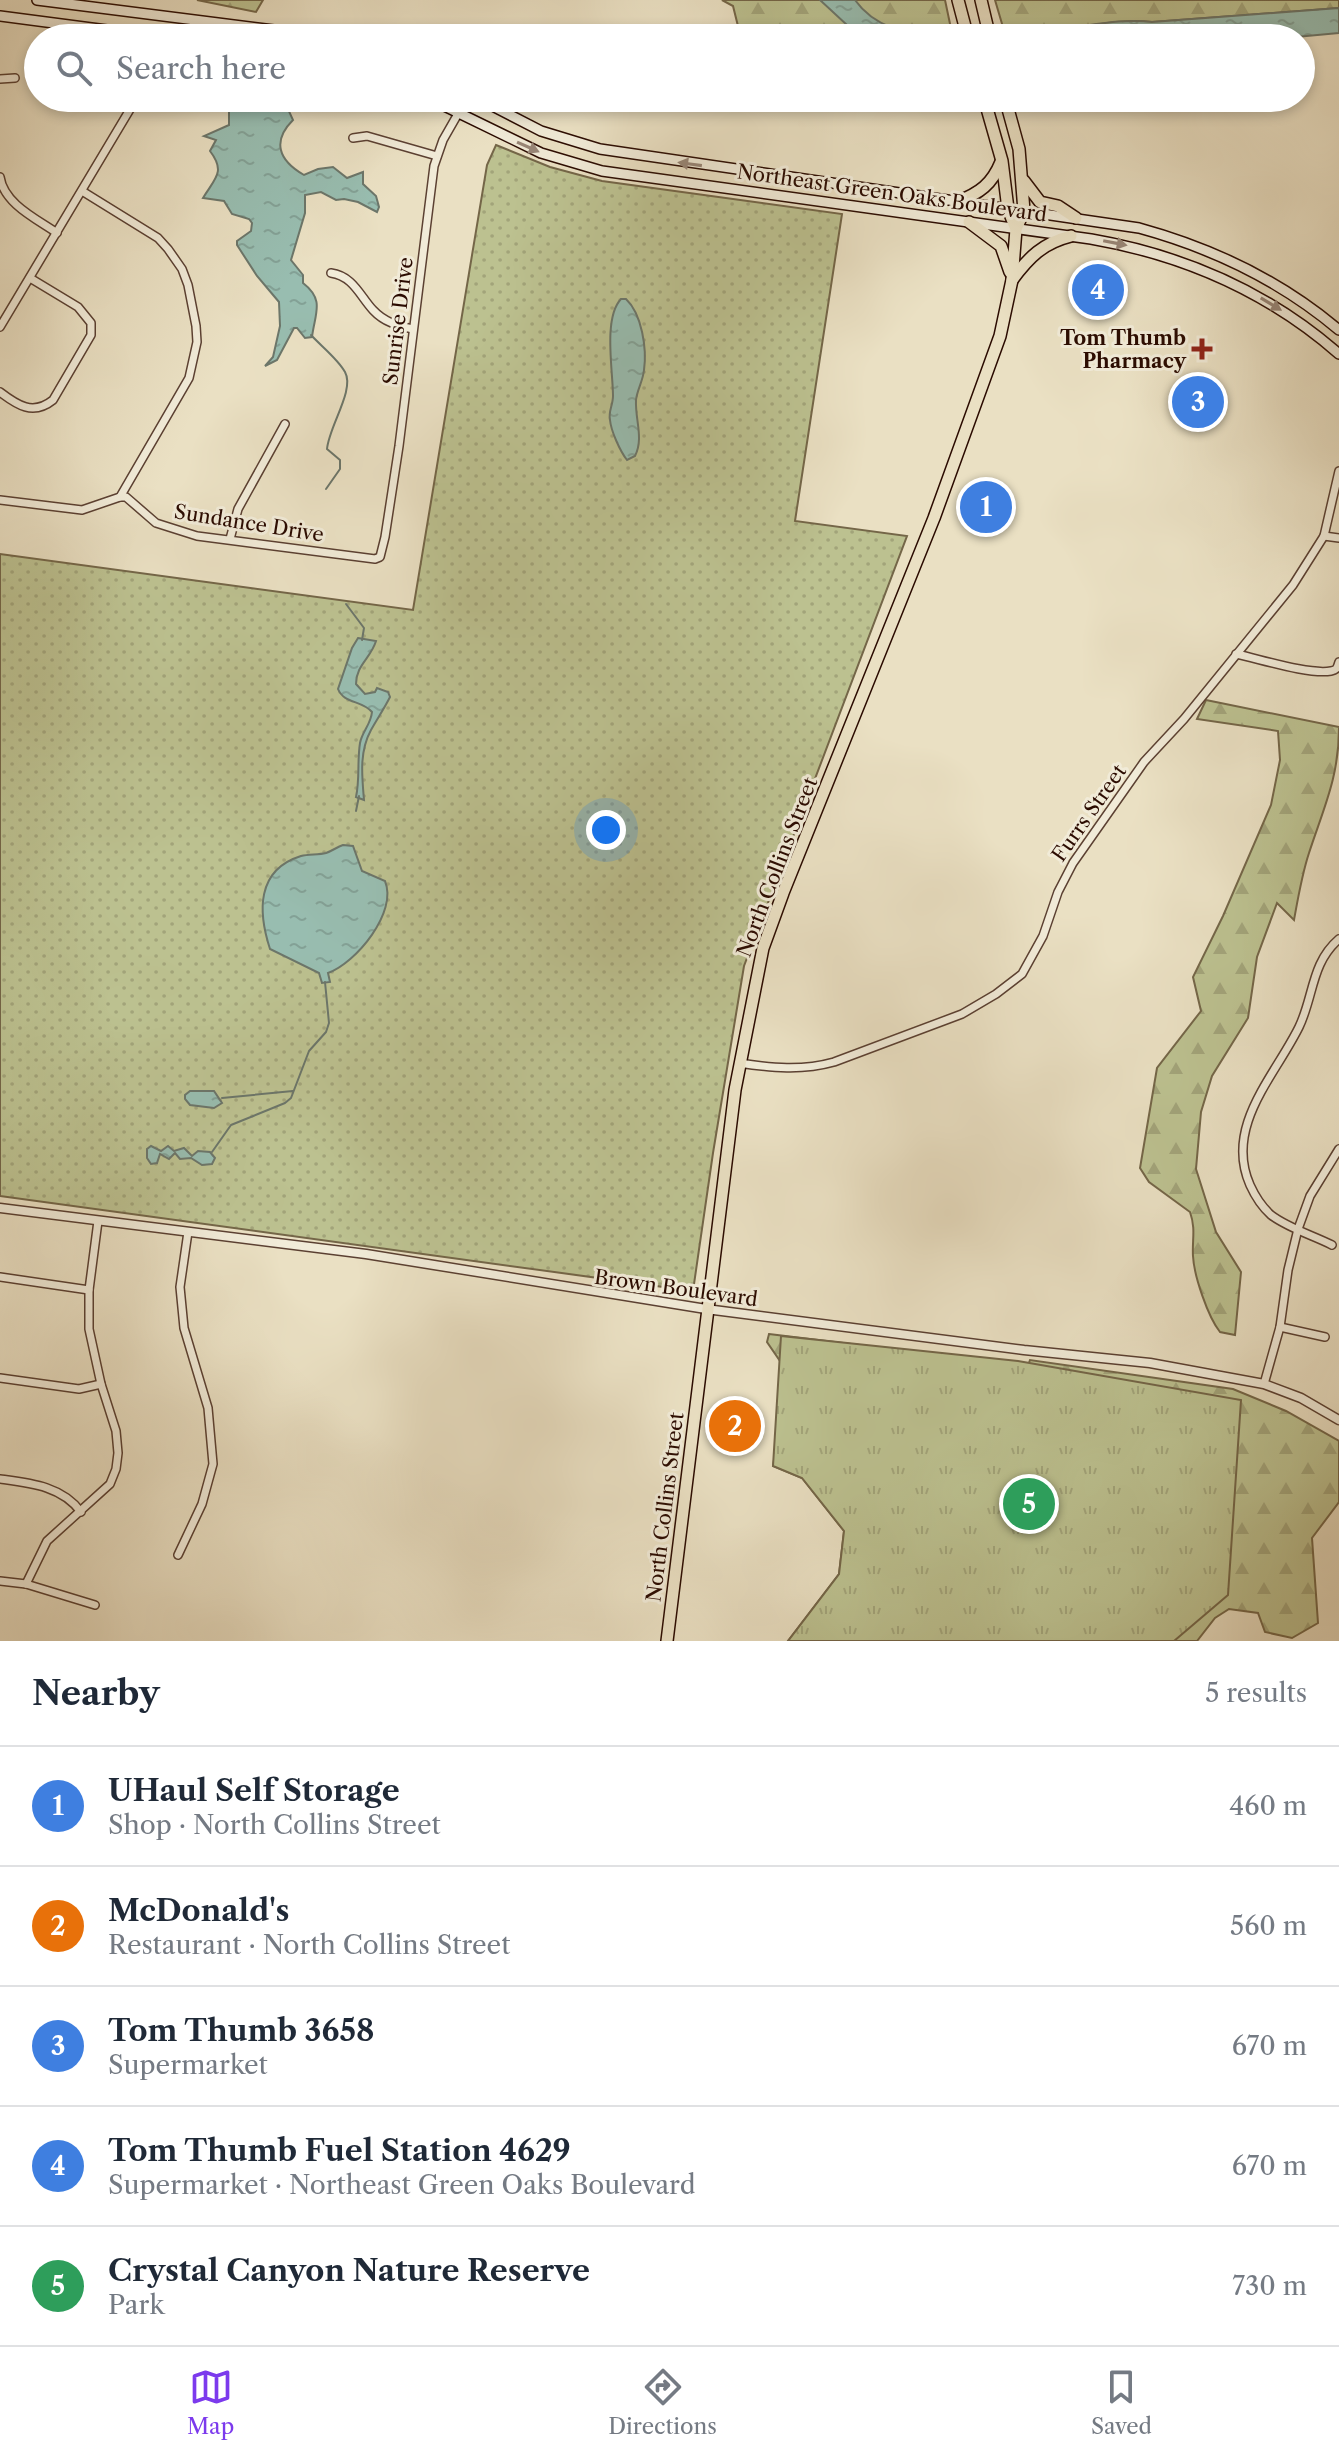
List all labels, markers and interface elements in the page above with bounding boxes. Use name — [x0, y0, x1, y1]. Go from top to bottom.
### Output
search box — [24, 24, 1315, 112]
icon: search — [52, 46, 96, 90]
text: Search here — [116, 50, 286, 87]
one-way arrow — [516, 141, 539, 154]
one-way arrow — [677, 157, 702, 170]
street label: Northeast Green Oaks Boulevard — [735, 159, 1049, 227]
one-way arrow — [1103, 237, 1128, 250]
street label: Sunrise Drive — [378, 256, 418, 386]
pin: 4 — [1072, 260, 1124, 320]
one-way arrow — [1260, 297, 1282, 311]
place label: Tom Thumb Pharmacy — [1060, 326, 1187, 373]
marker: Tom Thumb Pharmacy — [1193, 340, 1211, 358]
pin: 3 — [1172, 372, 1224, 432]
pin: 1 — [960, 477, 1012, 537]
street label: Sundance Drive — [173, 499, 325, 547]
street label: Furrs Street — [1047, 760, 1131, 866]
street label: North Collins Street — [732, 774, 822, 960]
your location — [586, 810, 626, 850]
street label: Brown Boulevard — [593, 1265, 759, 1311]
pin: 2 — [709, 1396, 761, 1456]
street label: North Collins Street — [641, 1411, 689, 1603]
pin: 5 — [1003, 1474, 1055, 1534]
text: Nearby — [32, 1672, 160, 1714]
text: 5 results — [1205, 1677, 1307, 1709]
text: UHaul Self Storage — [108, 1772, 400, 1809]
text: 1 — [52, 1790, 64, 1822]
text: 460 m — [1229, 1790, 1307, 1822]
text: Shop · North Collins Street — [108, 1809, 441, 1841]
text: McDonald's — [108, 1892, 289, 1929]
text: 2 — [50, 1910, 66, 1942]
text: 560 m — [1230, 1910, 1307, 1942]
text: Restaurant · North Collins Street — [108, 1929, 510, 1961]
text: Tom Thumb 3658 — [108, 2012, 374, 2049]
text: 3 — [51, 2030, 65, 2062]
text: 670 m — [1232, 2030, 1307, 2062]
text: Supermarket — [108, 2049, 268, 2081]
text: Tom Thumb Fuel Station 4629 — [108, 2132, 571, 2169]
text: 4 — [50, 2150, 66, 2182]
text: 670 m — [1232, 2150, 1307, 2182]
text: Supermarket · Northeast Green Oaks Boulevard — [108, 2169, 696, 2201]
text: Crystal Canyon Nature Reserve — [108, 2252, 590, 2289]
text: 5 — [51, 2270, 65, 2302]
text: 730 m — [1232, 2270, 1307, 2302]
text: Park — [108, 2289, 165, 2321]
tab: Map — [187, 2365, 234, 2440]
tab: Directions — [608, 2365, 717, 2440]
tab: Saved — [1091, 2365, 1152, 2440]

